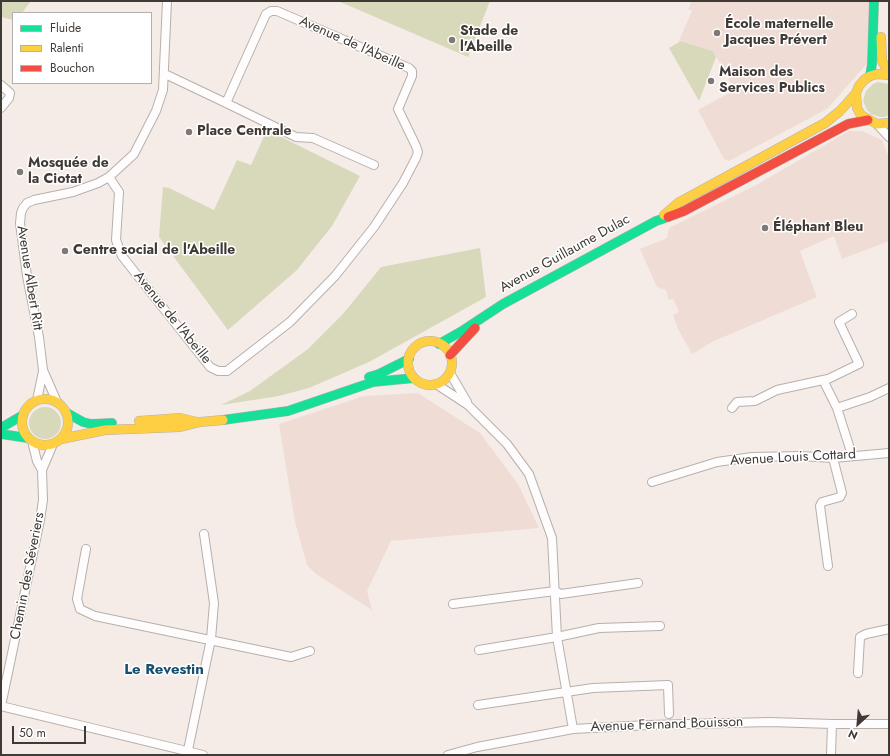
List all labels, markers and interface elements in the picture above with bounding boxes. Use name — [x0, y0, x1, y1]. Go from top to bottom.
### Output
legend — [12, 12, 152, 84]
street label: Avenue de l'Abeille — [296, 13, 408, 75]
place label: École maternelle Jacques Prévert — [725, 17, 834, 50]
text: Fluide — [50, 19, 81, 37]
place label: Stade de l'Abeille — [460, 24, 518, 56]
marker: École maternelle Jacques Prévert — [712, 28, 722, 38]
marker: Stade de l'Abeille — [447, 35, 457, 45]
text: Ralenti — [50, 39, 84, 57]
text: Bouchon — [50, 59, 94, 77]
place label: Maison des Services Publics — [719, 65, 825, 98]
marker: Maison des Services Publics — [706, 76, 716, 86]
place label: Place Centrale — [197, 124, 292, 140]
marker: Place Centrale — [184, 127, 194, 137]
place label: Mosquée de la Ciotat — [28, 156, 109, 188]
marker: Mosquée de la Ciotat — [15, 167, 25, 177]
street label: Avenue Guillaume Dulac — [497, 211, 633, 297]
place label: Éléphant Bleu — [773, 220, 863, 236]
marker: Éléphant Bleu — [760, 223, 770, 233]
street label: Avenue Albert Ritt — [12, 224, 46, 332]
place label: Centre social de l'Abeille — [73, 243, 235, 259]
marker: Centre social de l'Abeille — [60, 246, 70, 256]
street label: Avenue de l'Abeille — [130, 268, 214, 368]
street label: Avenue Louis Cottard — [730, 446, 856, 470]
street label: Chemin des Séveriers — [7, 511, 49, 641]
district label: Le Revestin — [124, 661, 204, 679]
north arrow — [838, 704, 878, 744]
street label: Avenue Fernand Bouisson — [590, 714, 744, 736]
scale bar — [14, 718, 88, 744]
text: 50 m — [19, 724, 46, 742]
text: N — [845, 726, 860, 744]

